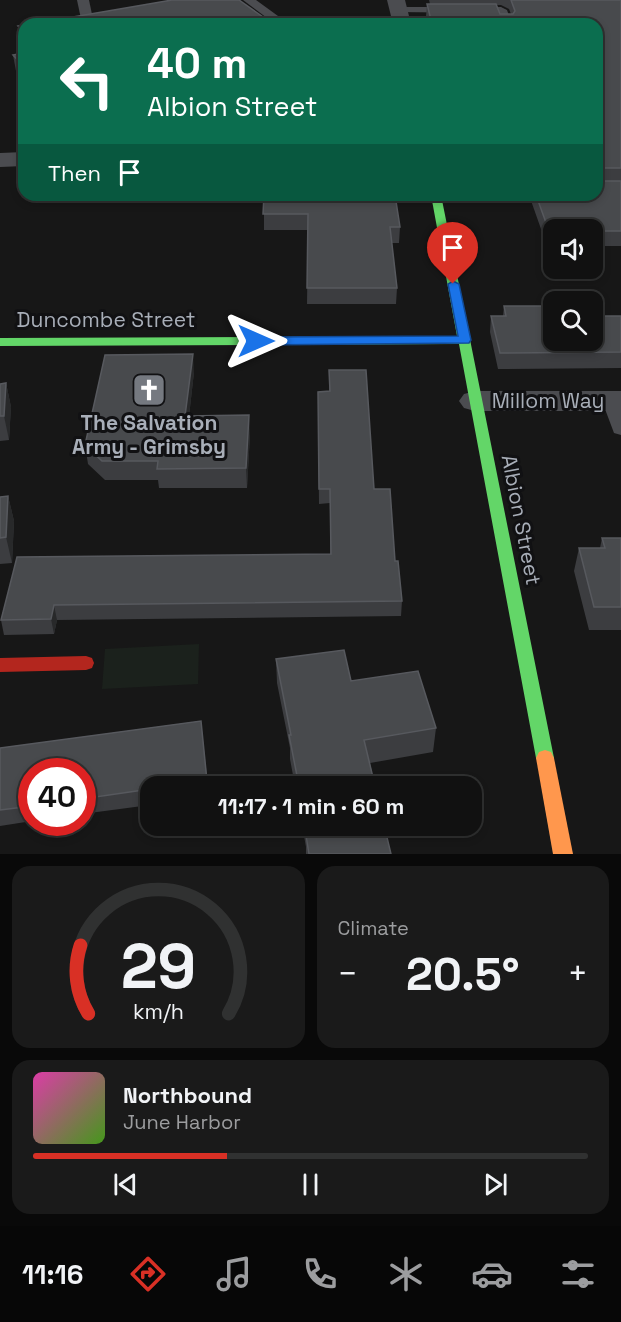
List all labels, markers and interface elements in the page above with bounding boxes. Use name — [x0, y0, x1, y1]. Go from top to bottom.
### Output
text: 40 m — [147, 37, 247, 90]
icon: left — [48, 42, 126, 120]
text: Albion Street — [147, 89, 317, 124]
icon: arrive — [113, 156, 146, 189]
text: Then — [48, 159, 101, 187]
map controls — [543, 219, 603, 351]
button: sound — [543, 219, 603, 279]
pin — [427, 222, 478, 284]
icon: arrive — [436, 231, 469, 264]
button: search — [543, 291, 603, 351]
street label: Duncombe Street — [17, 306, 195, 333]
position arrow — [224, 309, 288, 373]
church icon: The Salvation Army - Grimsby — [131, 372, 167, 408]
street label: Millom Way — [492, 387, 604, 414]
place label: The Salvation Army - Grimsby — [72, 409, 226, 460]
street label: Albion Street — [496, 452, 547, 587]
speed limit sign: 40 — [18, 758, 96, 836]
text: 11:17 · 1 min · 60 m — [218, 792, 404, 820]
text: Climate — [338, 915, 409, 941]
text: 29 — [121, 927, 196, 1006]
text: 20.5° — [406, 946, 520, 1003]
text: − — [338, 953, 358, 995]
text: + — [568, 953, 588, 995]
text: km/h — [133, 998, 184, 1025]
text: Northbound — [123, 1081, 252, 1109]
text: June Harbor — [123, 1109, 241, 1135]
icon: previous — [109, 1168, 142, 1201]
icon: pause — [294, 1168, 327, 1201]
icon: next — [479, 1168, 512, 1201]
icon: directions — [127, 1253, 169, 1295]
icon: music — [213, 1253, 255, 1295]
icon: phone — [299, 1253, 341, 1295]
icon: climate — [385, 1253, 427, 1295]
icon: car — [471, 1253, 513, 1295]
icon: filters — [557, 1253, 599, 1295]
text: 11:16 — [22, 1257, 83, 1292]

